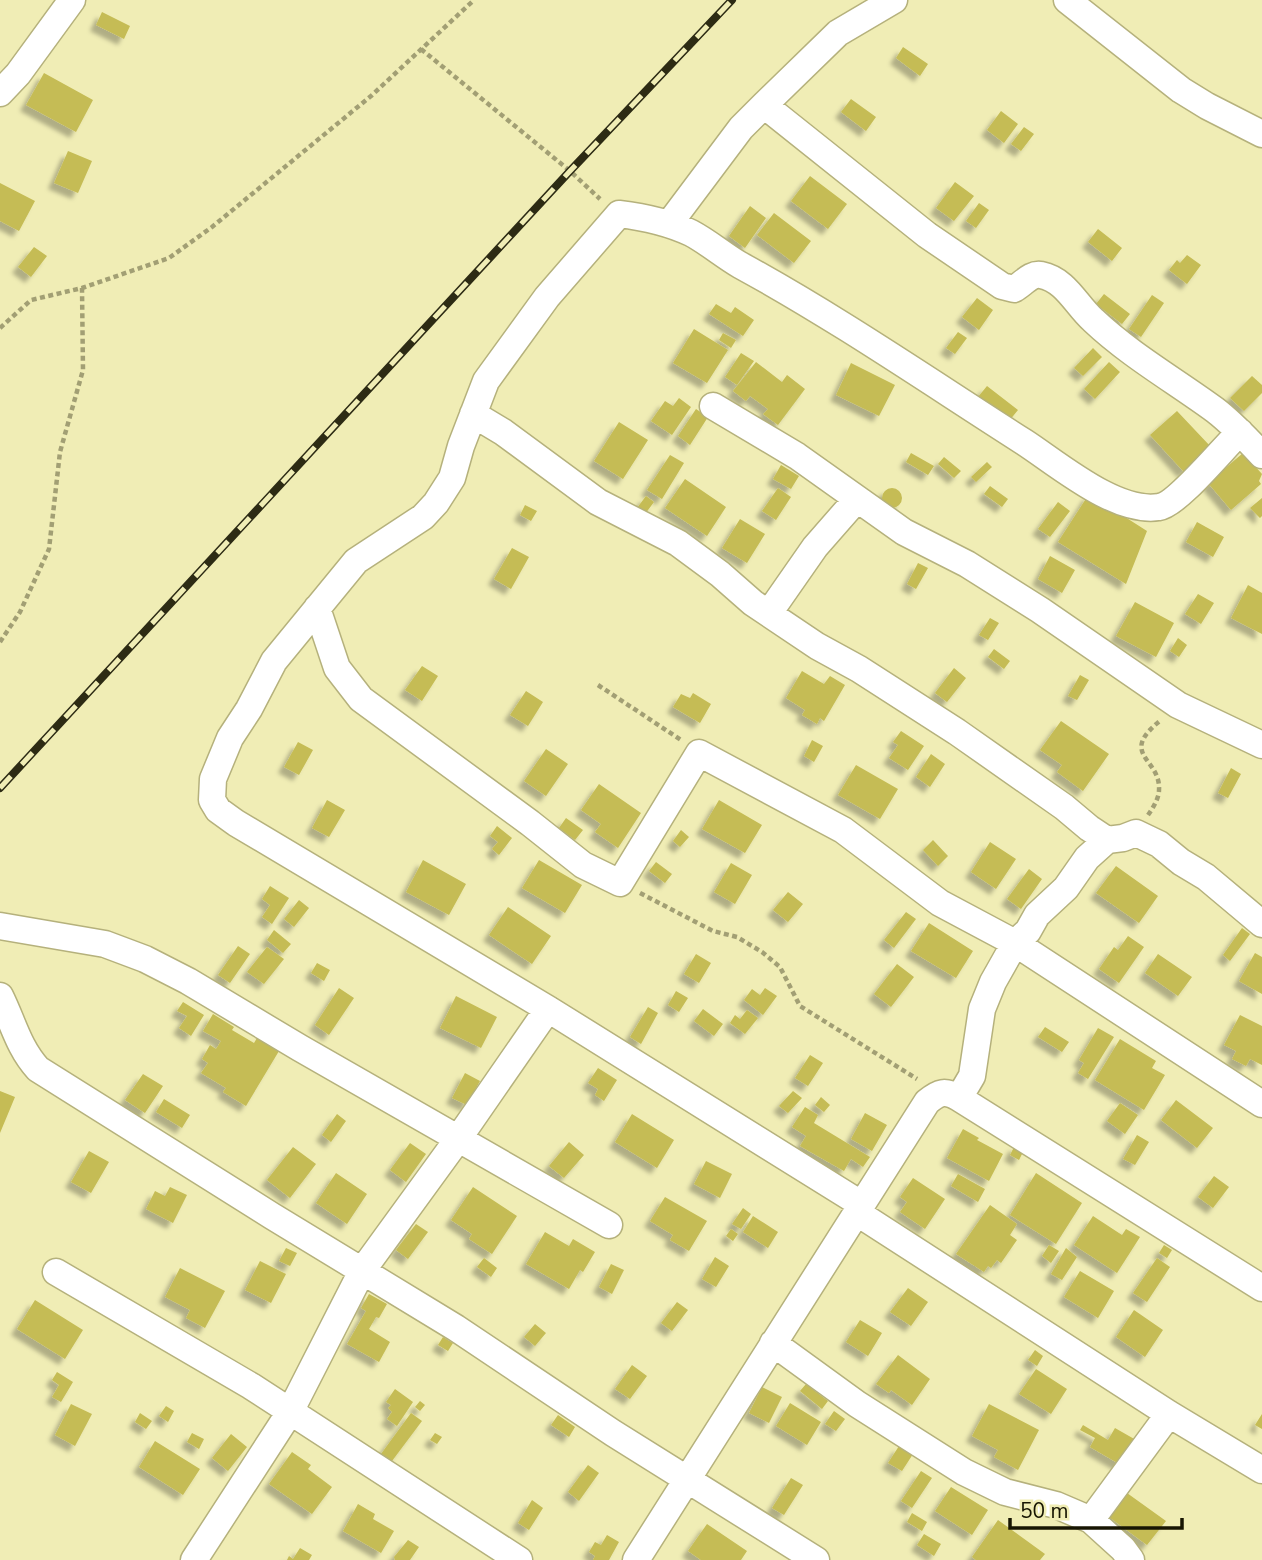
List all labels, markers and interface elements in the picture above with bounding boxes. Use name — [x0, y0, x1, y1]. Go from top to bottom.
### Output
scale bar — [1010, 1486, 1182, 1530]
text: 50 m — [1020, 1497, 1069, 1525]

